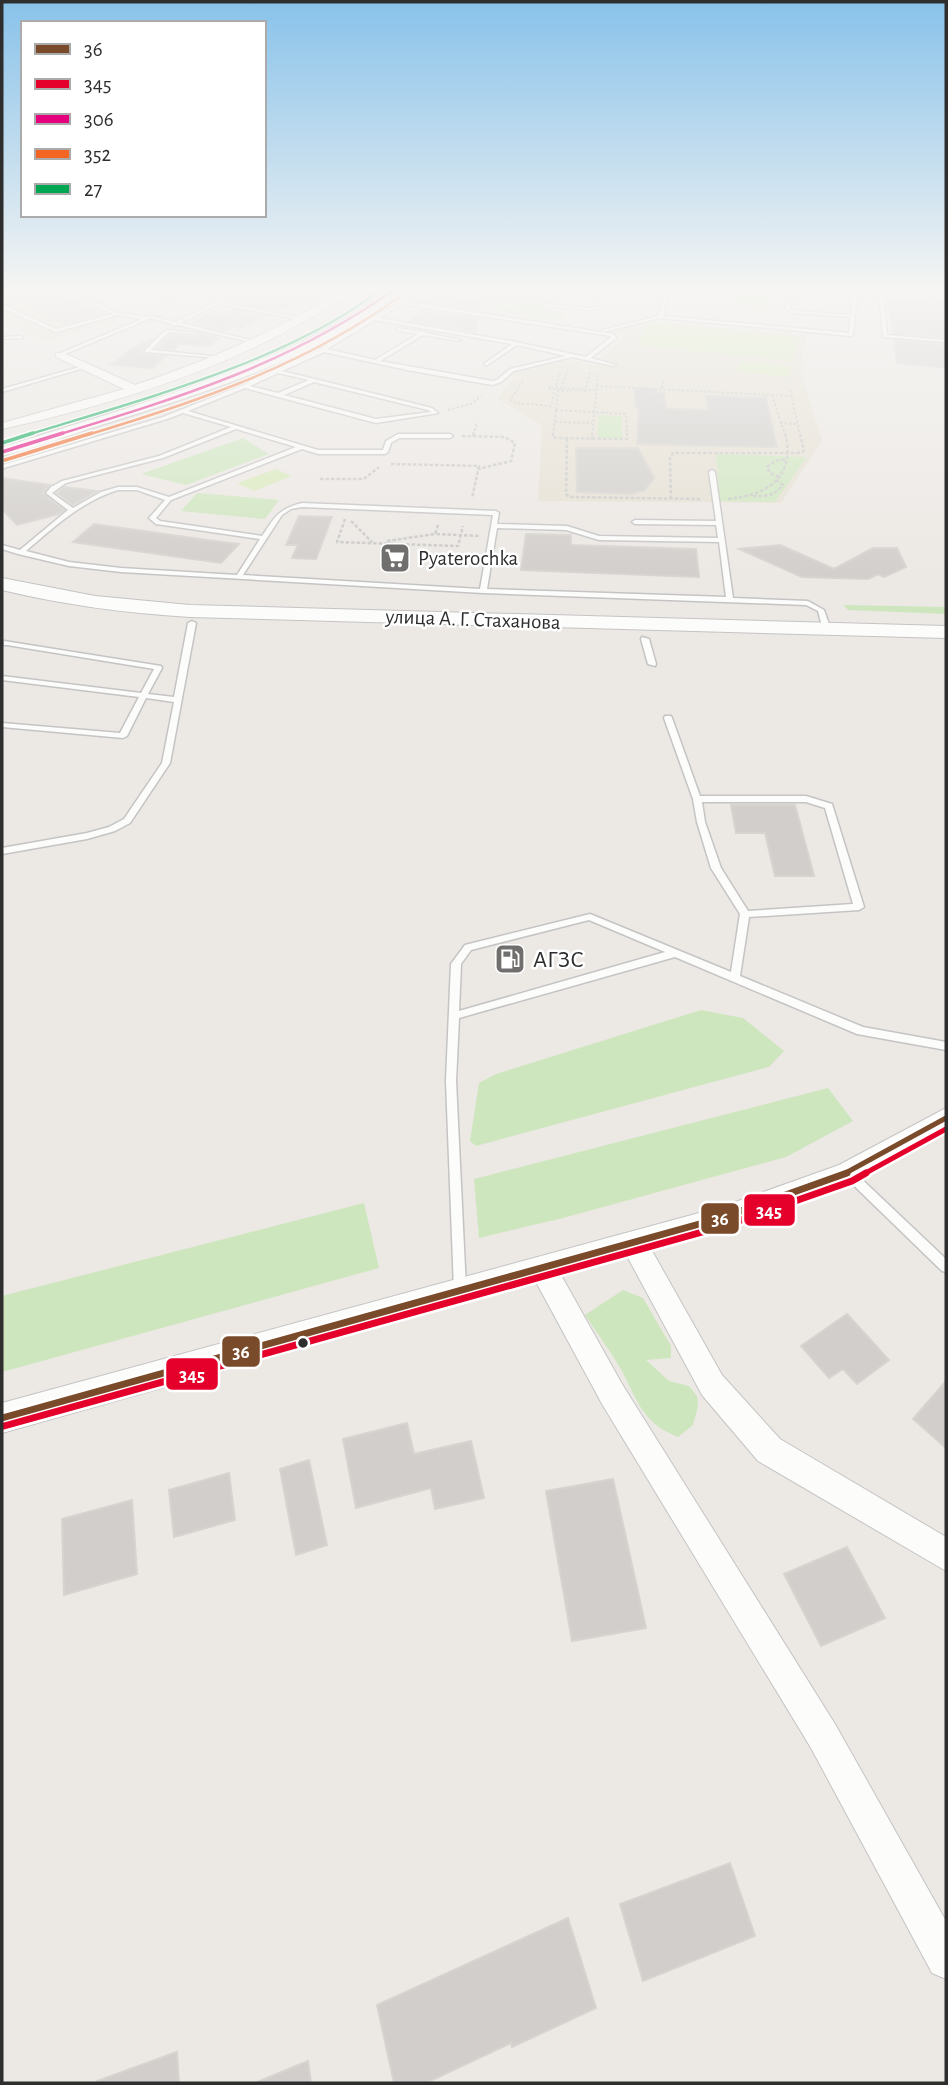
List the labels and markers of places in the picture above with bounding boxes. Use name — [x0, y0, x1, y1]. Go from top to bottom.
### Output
supermarket icon: Pyaterochka — [378, 541, 412, 575]
place label: Pyaterochka — [418, 548, 519, 569]
fuel station icon: АГЗС — [493, 942, 527, 976]
place label: АГЗС — [533, 948, 584, 972]
unlabelled marker — [296, 1336, 310, 1350]

